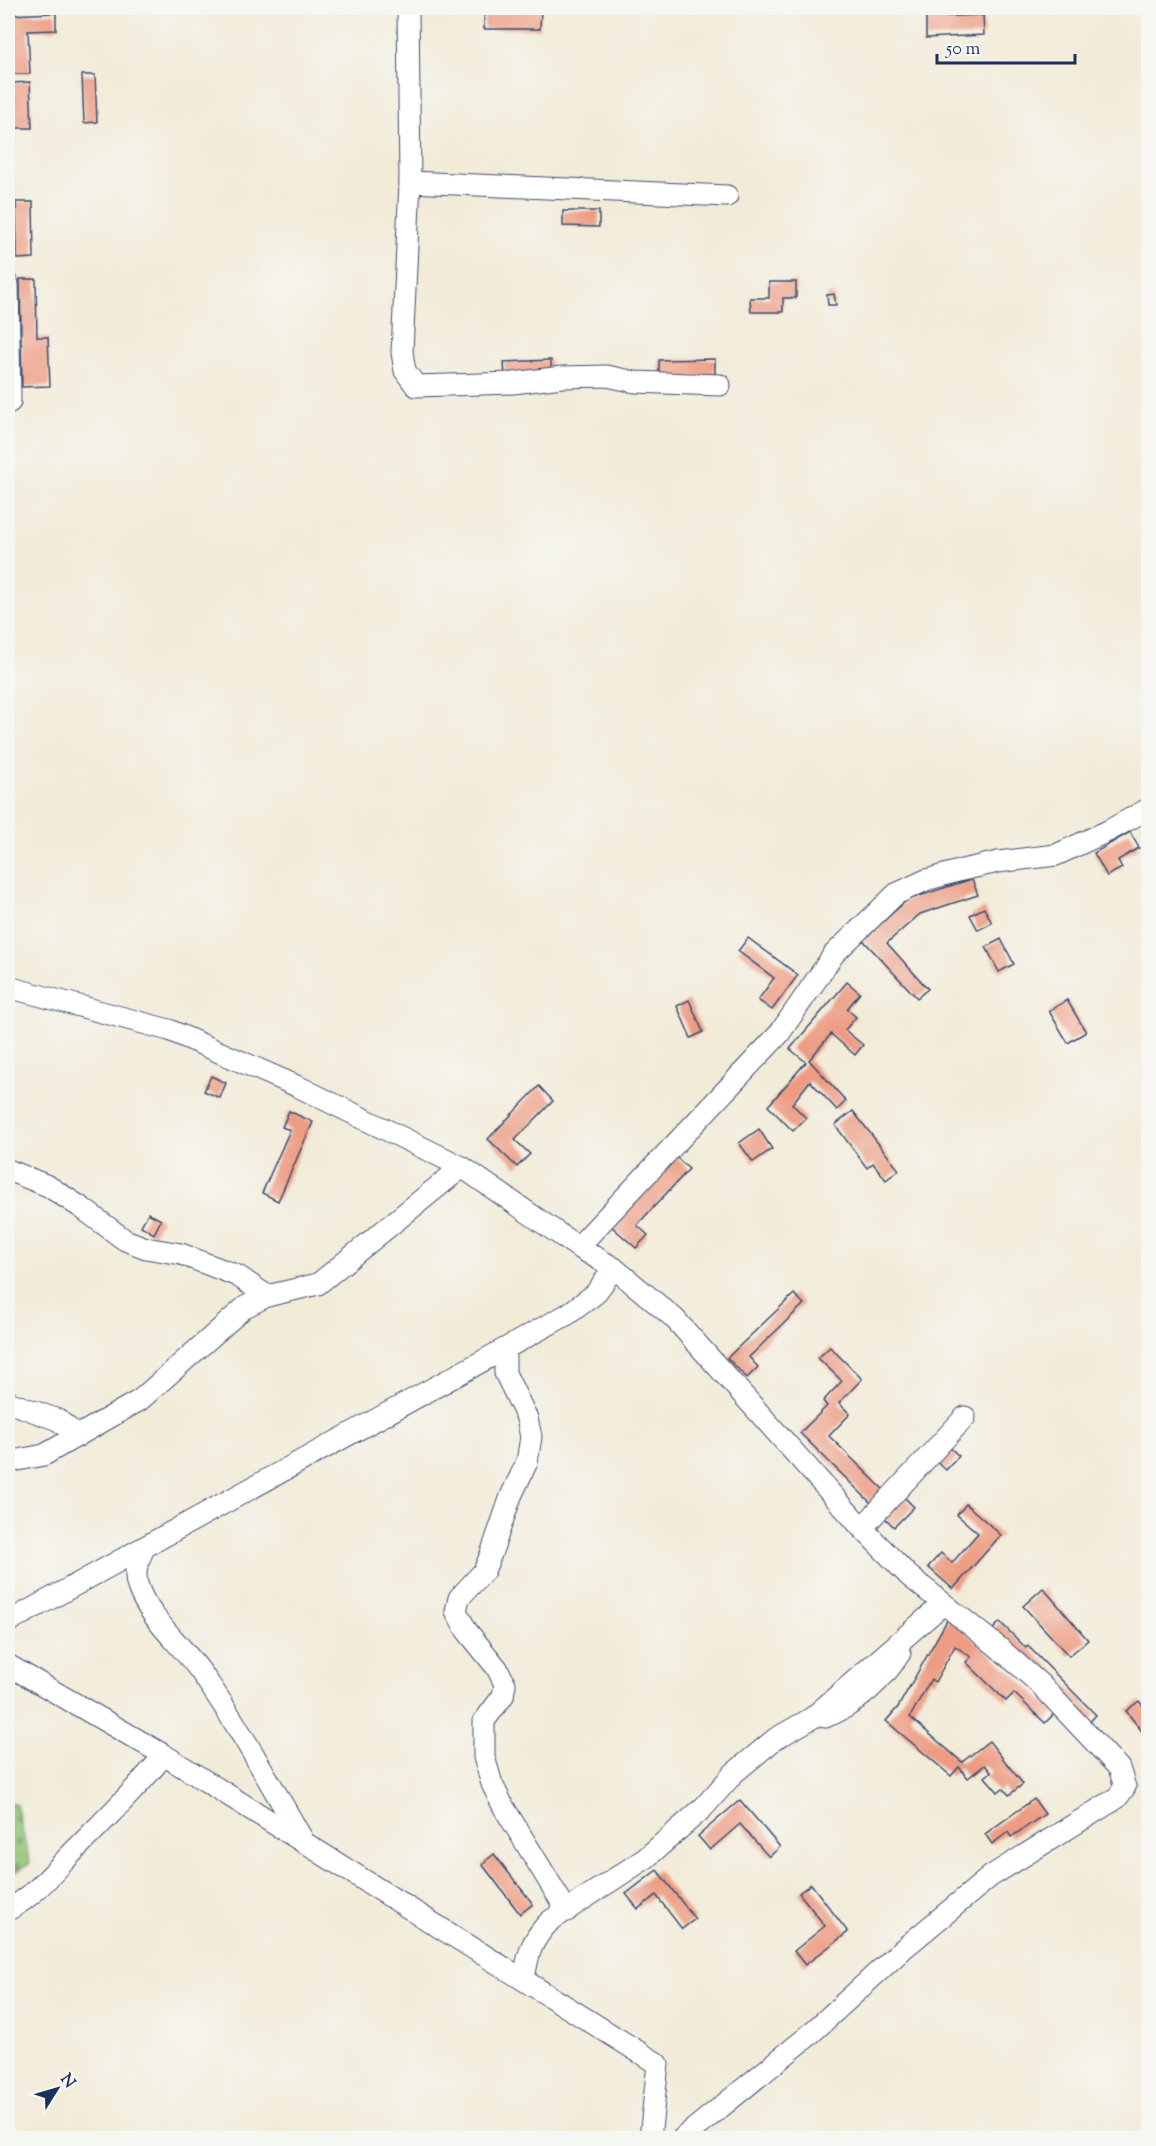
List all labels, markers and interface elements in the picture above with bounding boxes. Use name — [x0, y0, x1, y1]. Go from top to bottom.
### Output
scale bar — [937, 27, 1075, 65]
text: 50 m — [945, 37, 981, 63]
north arrow — [27, 2059, 87, 2119]
text: N — [54, 2069, 80, 2094]

